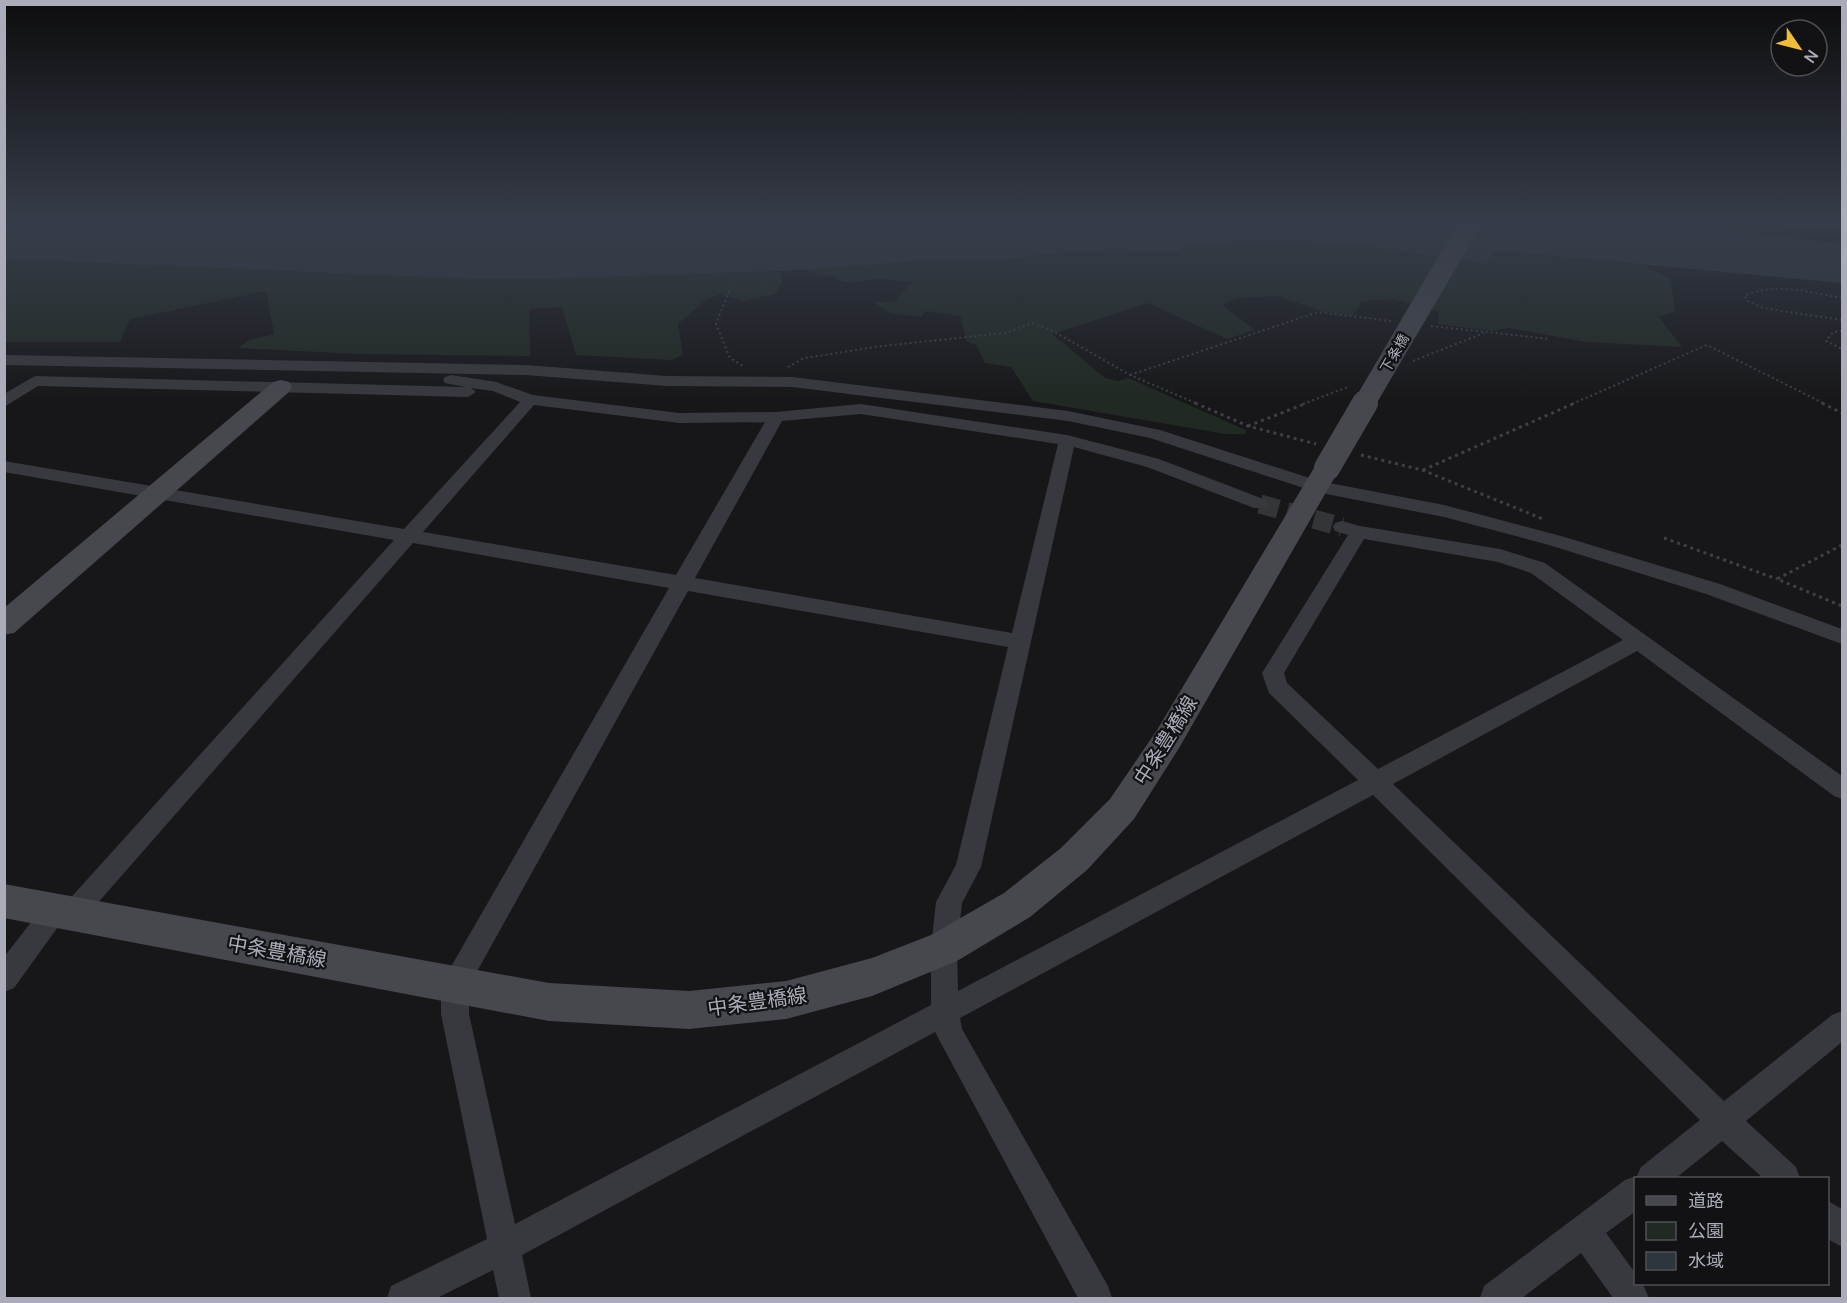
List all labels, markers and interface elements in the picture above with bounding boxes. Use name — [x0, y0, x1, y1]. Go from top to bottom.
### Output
north arrow — [1769, 18, 1829, 78]
text: N — [1799, 46, 1824, 68]
street label: 下条橋 — [1375, 330, 1413, 376]
street label: 中条豊橋線 — [1127, 690, 1203, 790]
street label: 中条豊橋線 — [225, 929, 329, 973]
street label: 中条豊橋線 — [706, 981, 808, 1021]
legend — [1634, 1177, 1829, 1285]
text: 道路 — [1688, 1188, 1724, 1212]
text: 公園 — [1688, 1218, 1724, 1242]
text: 水域 — [1688, 1248, 1724, 1272]

